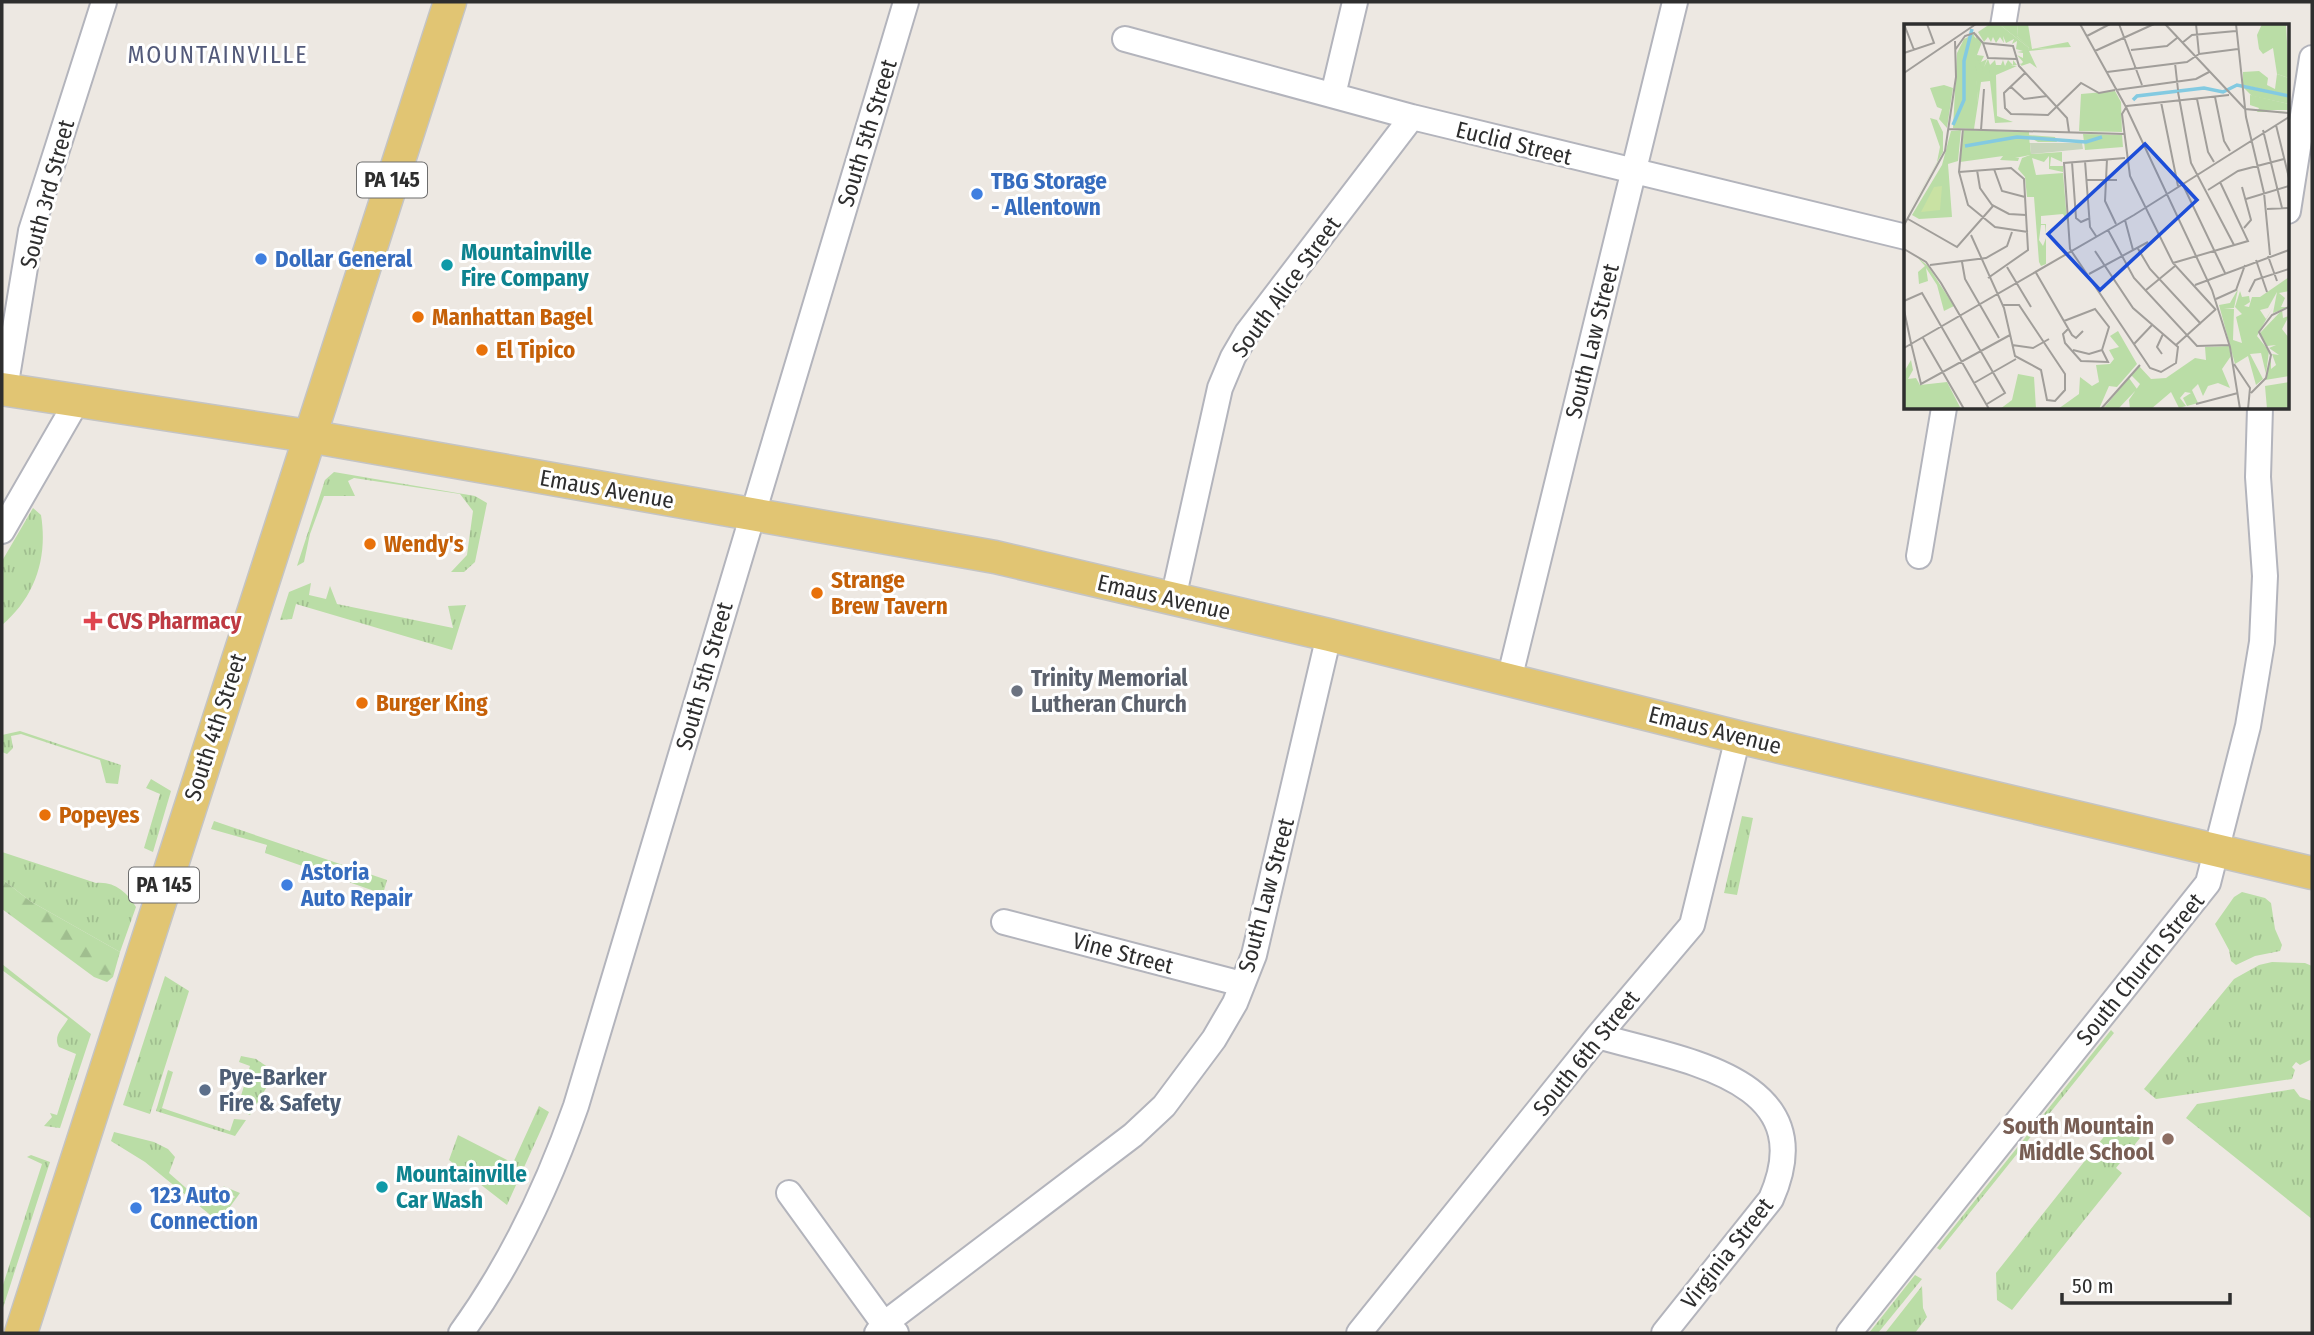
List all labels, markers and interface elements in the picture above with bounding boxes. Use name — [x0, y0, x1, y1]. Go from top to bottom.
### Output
inset map — [1904, 24, 2290, 410]
district label: MOUNTAINVILLE — [128, 41, 309, 69]
street label: South 5th Street — [831, 55, 903, 210]
street label: Euclid Street — [1453, 115, 1575, 171]
street label: South 3rd Street — [14, 116, 80, 271]
road number: PA 145 — [357, 162, 427, 198]
place label: TBG Storage - Allentown — [991, 167, 1107, 221]
marker: TBG Storage - Allentown — [969, 186, 985, 202]
street label: South Alice Street — [1226, 211, 1347, 363]
place label: Mountainville Fire Company — [461, 238, 592, 292]
place label: Dollar General — [275, 245, 413, 273]
marker: Dollar General — [253, 251, 269, 267]
marker: Mountainville Fire Company — [439, 257, 455, 273]
street label: South Law Street — [1559, 260, 1625, 421]
place label: Manhattan Bagel — [432, 303, 593, 331]
marker: Manhattan Bagel — [410, 309, 426, 325]
place label: El Tipico — [496, 336, 575, 364]
marker: El Tipico — [474, 342, 490, 358]
street label: Emaus Avenue — [538, 463, 676, 515]
place label: Wendy's — [384, 530, 464, 558]
marker: Wendy's — [362, 536, 378, 552]
place label: Strange Brew Tavern — [831, 566, 948, 620]
street label: Emaus Avenue — [1095, 568, 1233, 626]
marker: Strange Brew Tavern — [809, 585, 825, 601]
street label: South 5th Street — [670, 598, 739, 753]
place label: CVS Pharmacy — [107, 607, 242, 635]
marker: CVS Pharmacy — [85, 613, 101, 629]
street label: South 4th Street — [178, 649, 252, 804]
place label: Trinity Memorial Lutheran Church — [1031, 664, 1188, 718]
marker: Trinity Memorial Lutheran Church — [1009, 683, 1025, 699]
place label: Burger King — [376, 689, 488, 717]
marker: Burger King — [354, 695, 370, 711]
street label: Emaus Avenue — [1646, 700, 1784, 760]
place label: Popeyes — [59, 801, 140, 829]
marker: Popeyes — [37, 807, 53, 823]
street label: South Law Street — [1232, 814, 1300, 975]
place label: Astoria Auto Repair — [300, 858, 413, 912]
road number: PA 145 — [129, 868, 199, 903]
marker: Astoria Auto Repair — [279, 877, 295, 893]
street label: South Church Street — [2070, 887, 2210, 1051]
street label: Vine Street — [1070, 926, 1177, 980]
street label: South 6th Street — [1527, 984, 1646, 1121]
place label: Pye-Barker Fire & Safety — [219, 1063, 342, 1117]
marker: Pye-Barker Fire & Safety — [197, 1082, 213, 1098]
place label: South Mountain Middle School — [2003, 1112, 2155, 1166]
marker: South Mountain Middle School — [2160, 1131, 2176, 1147]
place label: Mountainville Car Wash — [396, 1160, 527, 1214]
marker: Mountainville Car Wash — [374, 1179, 390, 1195]
place label: 123 Auto Connection — [150, 1181, 258, 1235]
street label: Virginia Street — [1675, 1192, 1779, 1314]
marker: 123 Auto Connection — [128, 1200, 144, 1216]
scale bar — [2062, 1262, 2230, 1306]
text: 50 m — [2072, 1273, 2114, 1299]

